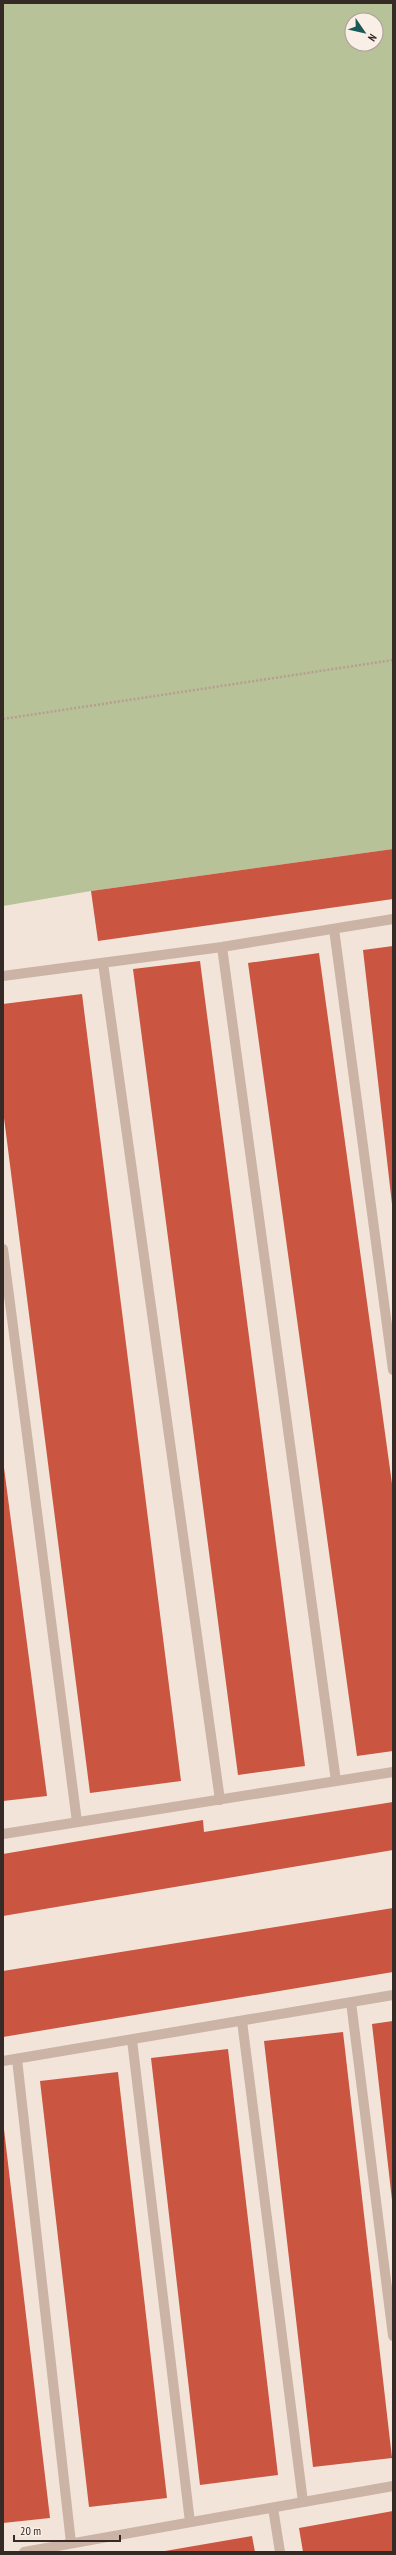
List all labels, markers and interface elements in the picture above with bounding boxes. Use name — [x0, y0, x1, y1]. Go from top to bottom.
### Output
north arrow — [344, 12, 384, 52]
text: N — [365, 31, 380, 44]
scale bar — [14, 2517, 120, 2543]
text: 20 m — [20, 2523, 41, 2538]

